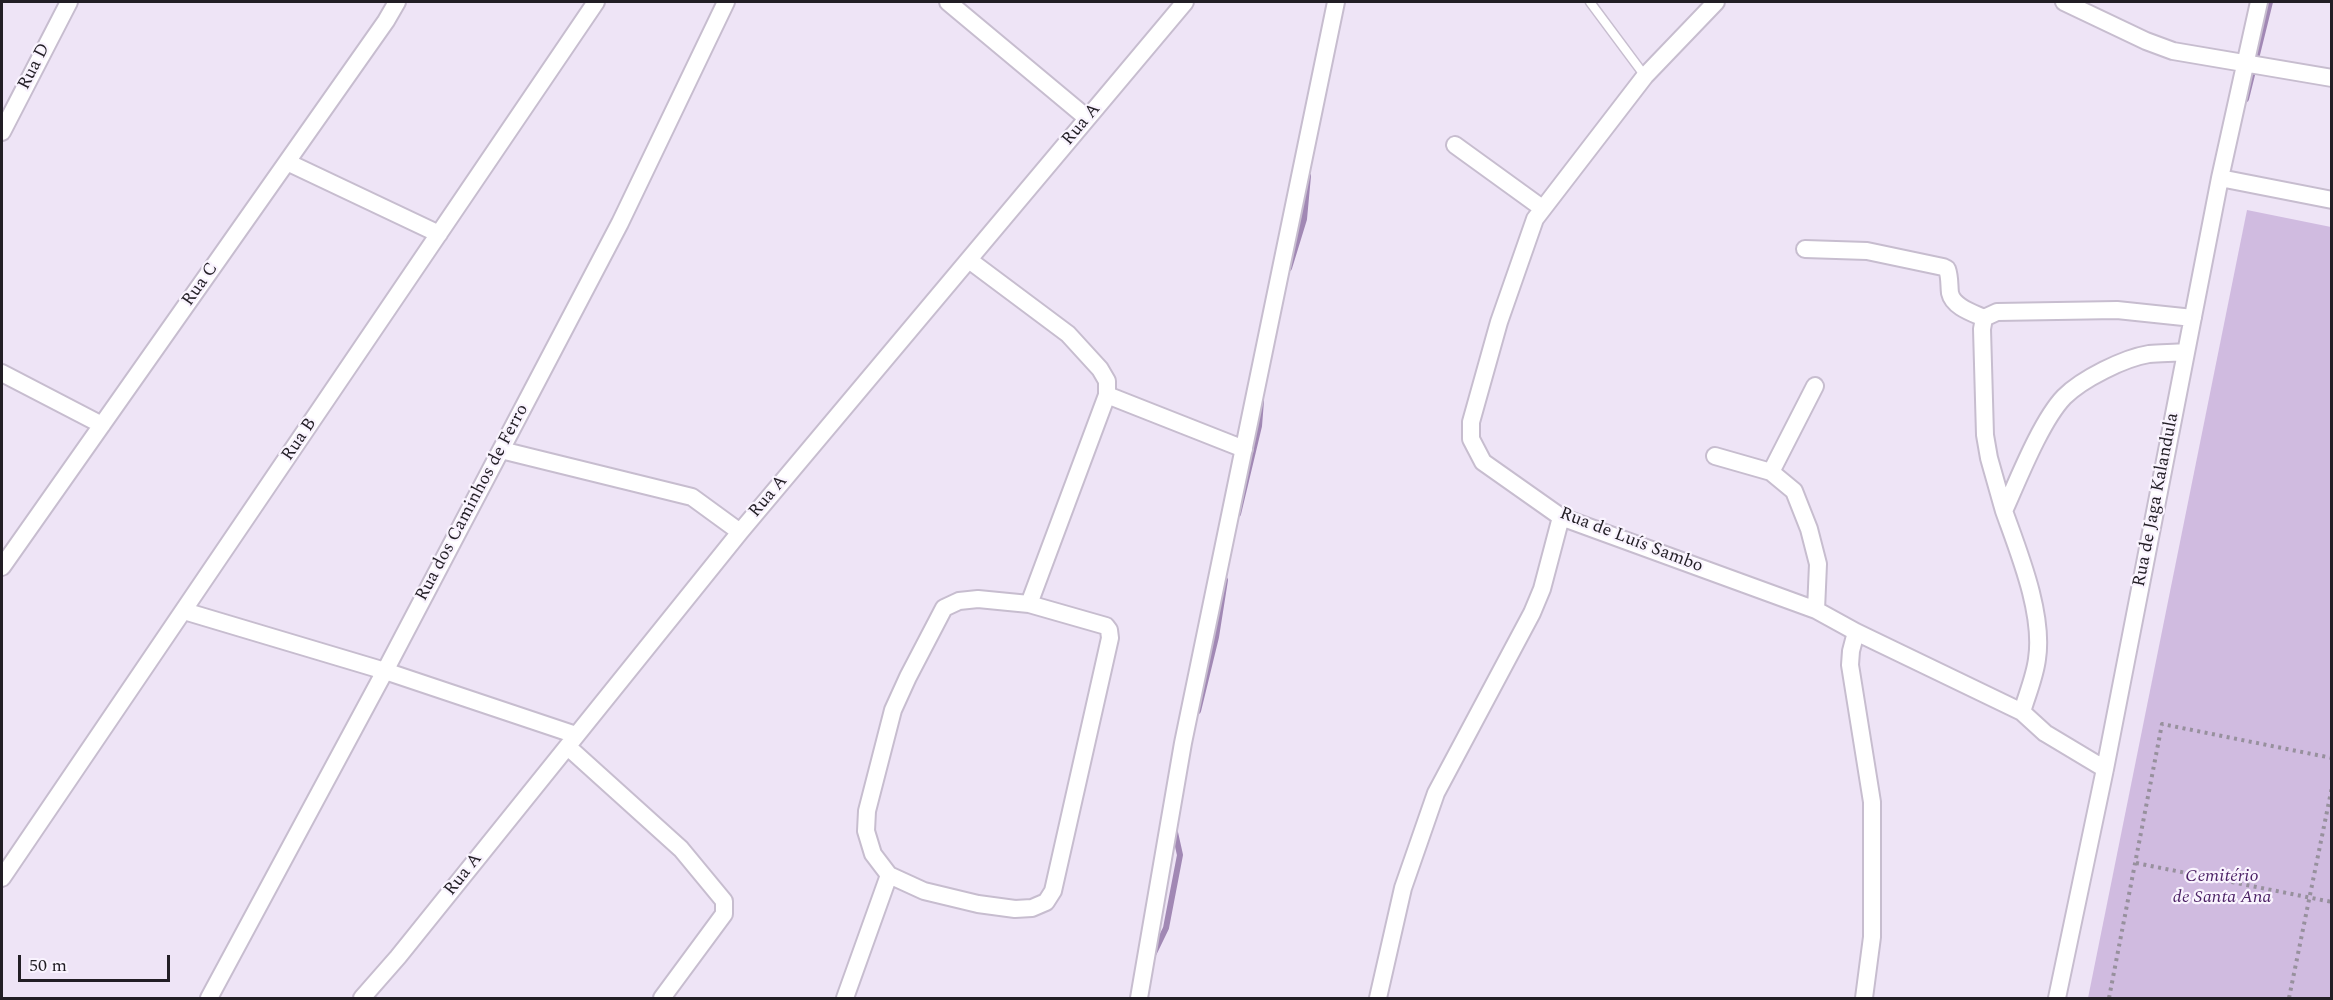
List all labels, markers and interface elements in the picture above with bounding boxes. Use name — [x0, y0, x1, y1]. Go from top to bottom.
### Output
street label: Rua D — [14, 40, 56, 94]
street label: Rua A — [1058, 99, 1106, 151]
street label: Rua C — [178, 259, 224, 311]
street label: Rua dos Caminhos de Ferro — [412, 401, 534, 605]
street label: Rua de Jaga Kalandula — [2130, 411, 2184, 589]
street label: Rua B — [278, 414, 322, 466]
street label: Rua A — [745, 471, 793, 523]
street label: Rua de Luís Sambo — [1556, 504, 1706, 578]
street label: Rua A — [440, 849, 488, 901]
park label: Cemitério de Santa Ana — [2173, 866, 2271, 908]
scale bar — [21, 943, 172, 981]
text: 50 m — [29, 952, 67, 979]

